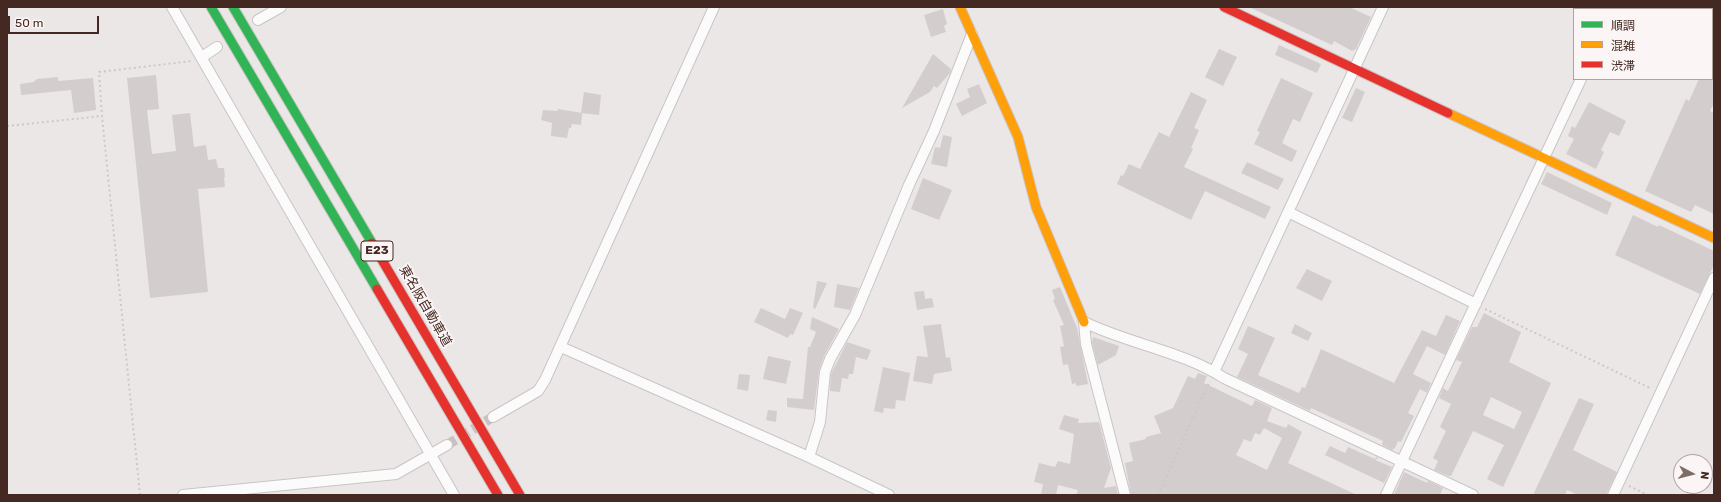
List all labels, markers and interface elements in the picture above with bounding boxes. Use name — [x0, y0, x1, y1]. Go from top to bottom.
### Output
scale bar — [10, 8, 101, 34]
legend — [1573, 8, 1713, 80]
text: 50 m — [15, 16, 43, 30]
text: 順調 — [1611, 19, 1635, 33]
text: 混雑 — [1611, 39, 1635, 53]
text: 渋滞 — [1611, 59, 1635, 73]
road number: E23 — [361, 241, 393, 261]
street label: 東名阪自動車道 — [395, 263, 455, 349]
north arrow — [1673, 454, 1713, 494]
text: N — [1697, 471, 1711, 480]

